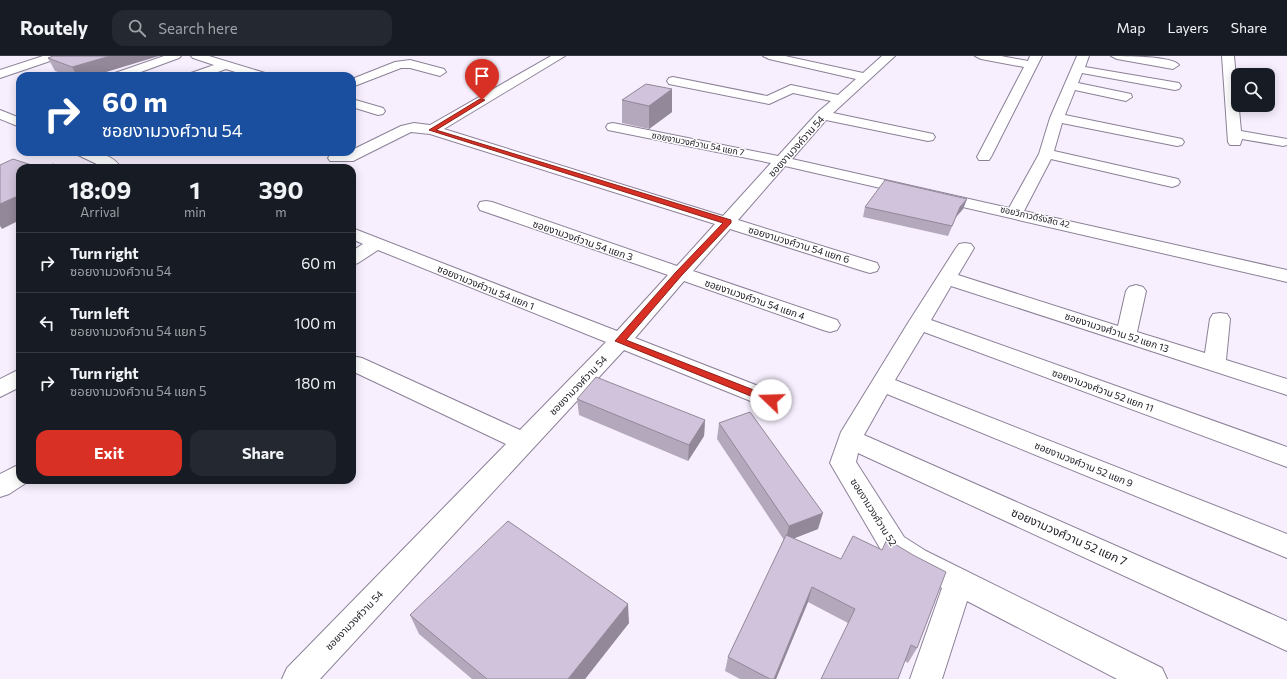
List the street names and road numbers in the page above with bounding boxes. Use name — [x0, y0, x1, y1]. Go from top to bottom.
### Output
street label: ซอยงามวงศ์วาน 54 — [765, 113, 827, 179]
street label: ซอยงามวงศ์วาน 54 แยก 7 — [651, 129, 746, 158]
street label: ซอยวิภาวดีรังสิต 42 — [999, 203, 1071, 230]
street label: ซอยงามวงศ์วาน 54 แยก 3 — [531, 217, 635, 263]
street label: ซอยงามวงศ์วาน 54 แยก 6 — [747, 223, 851, 265]
street label: ซอยงามวงศ์วาน 54 แยก 1 — [436, 262, 536, 312]
street label: ซอยงามวงศ์วาน 54 แยก 4 — [703, 276, 807, 322]
street label: ซอยงามวงศ์วาน 52 แยก 13 — [1063, 309, 1171, 355]
street label: ซอยงามวงศ์วาน 54 — [547, 353, 609, 417]
street label: ซอยงามวงศ์วาน 52 แยก 11 — [1050, 366, 1156, 414]
street label: ซอยงามวงศ์วาน 52 แยก 9 — [1033, 439, 1135, 489]
street label: ซอยงามวงศ์วาน 52 — [848, 476, 900, 549]
street label: ซอยงามวงศ์วาน 52 แยก 7 — [1009, 504, 1129, 568]
street label: ซอยงามวงศ์วาน 54 — [323, 588, 385, 652]

